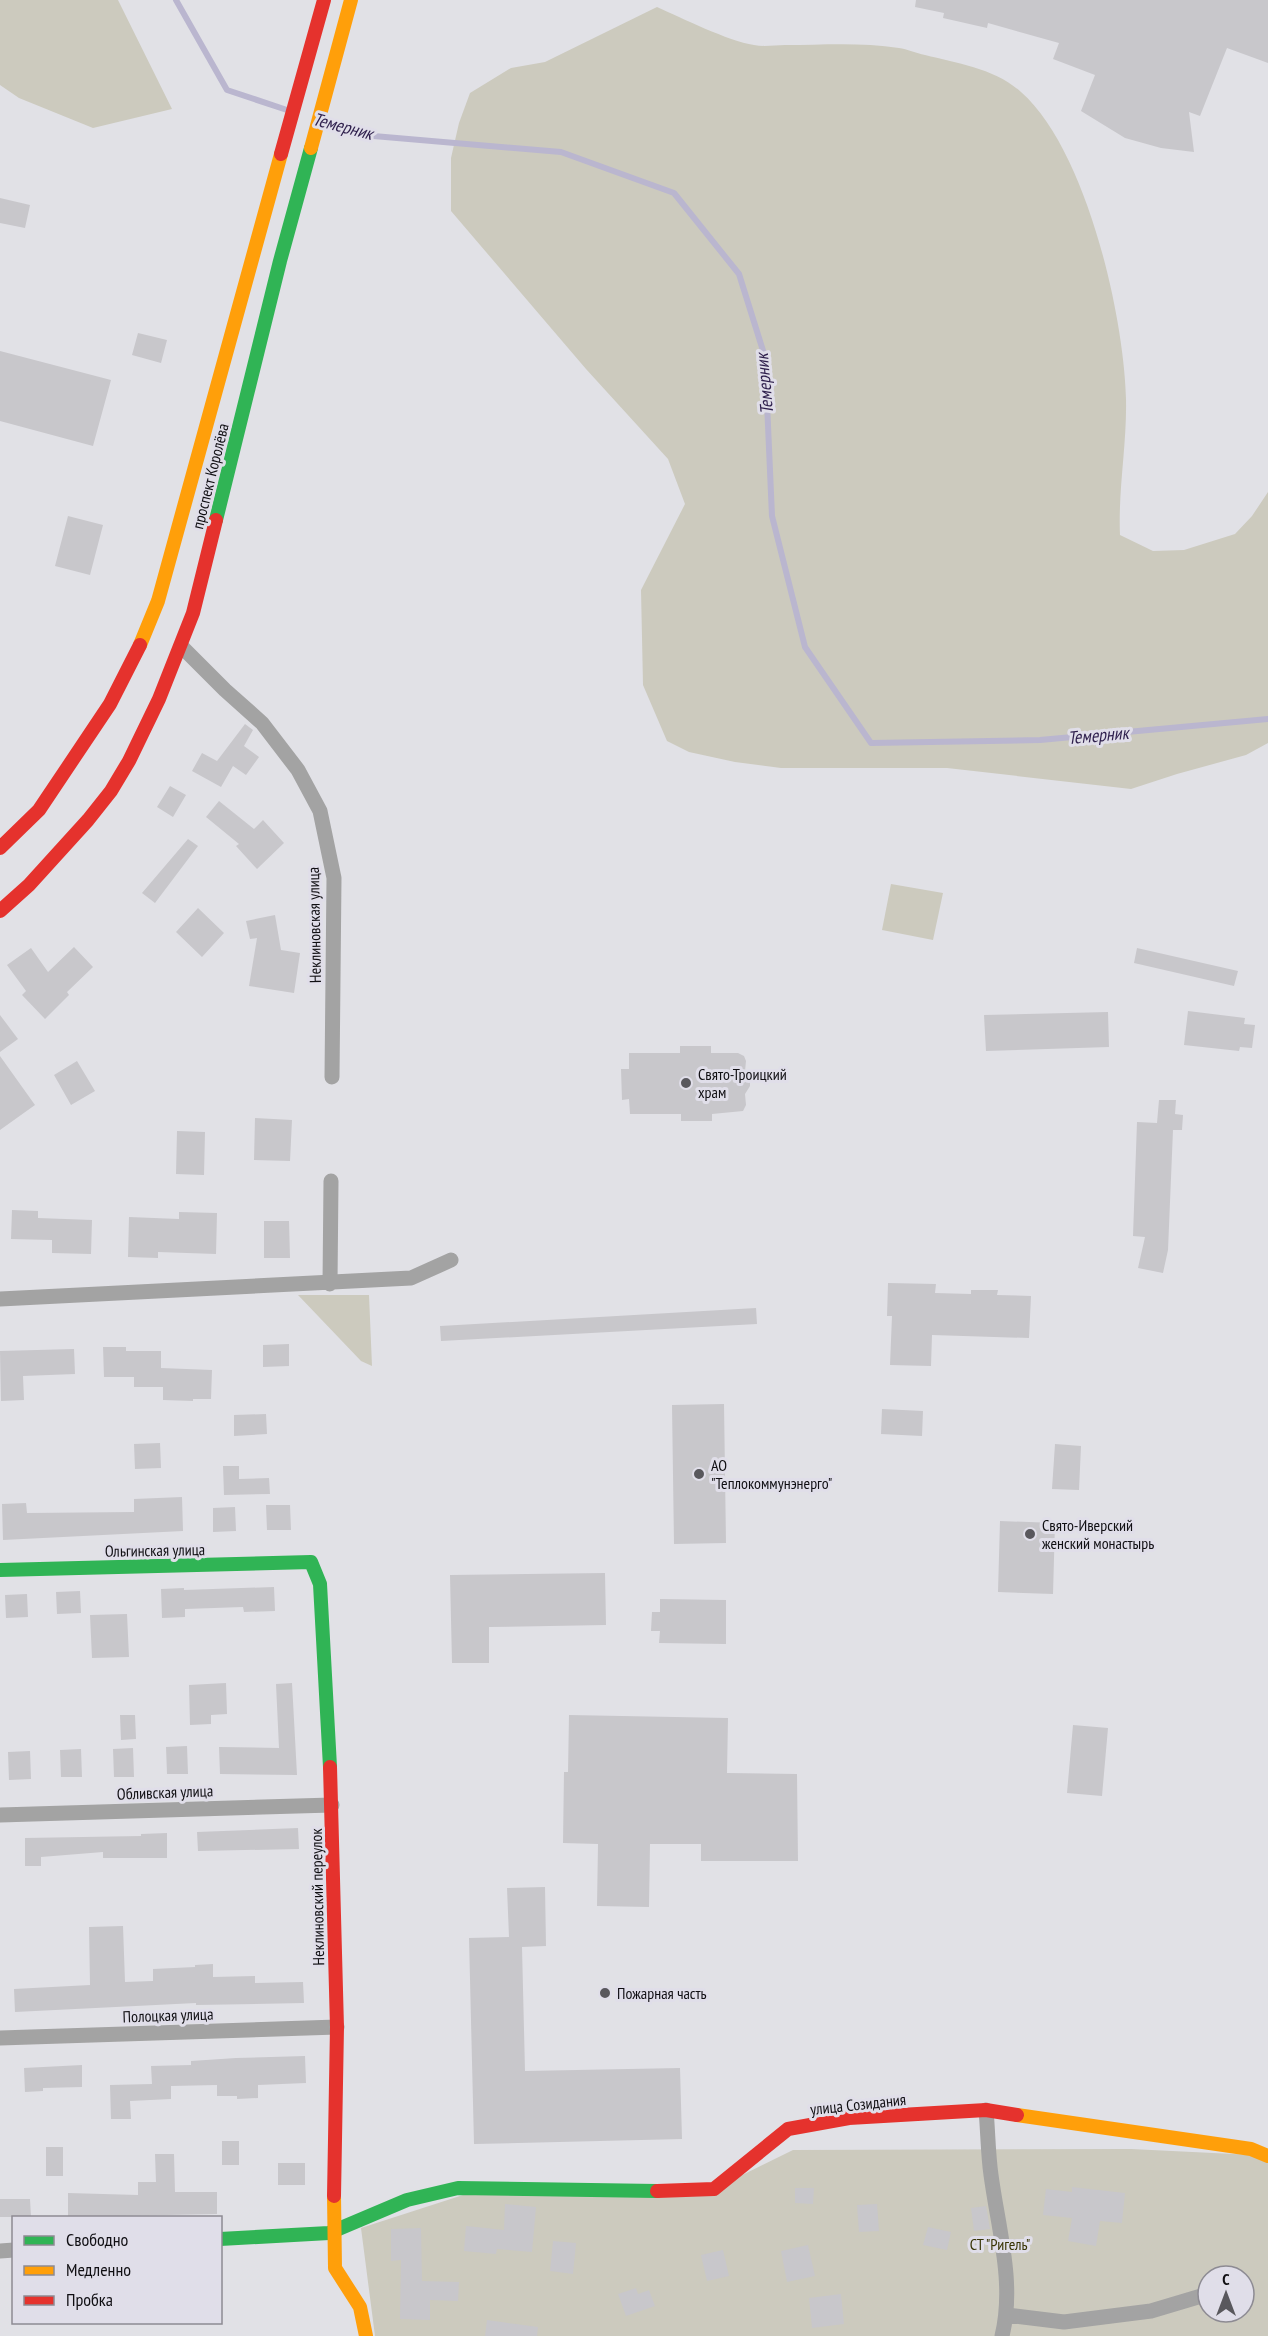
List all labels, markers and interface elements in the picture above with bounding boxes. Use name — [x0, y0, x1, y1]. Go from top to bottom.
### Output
water label: Темерник — [311, 107, 377, 146]
water label: Темерник — [750, 351, 778, 415]
street label: проспект Королёва — [187, 421, 233, 531]
water label: Темерник — [1067, 721, 1131, 749]
street label: Неклиновская улица — [303, 867, 325, 983]
place label: Свято-Троицкий храм — [698, 1064, 787, 1102]
marker: Свято-Троицкий храм — [679, 1076, 693, 1090]
place label: АО "Теплокоммунэнерго" — [711, 1455, 832, 1493]
marker: АО "Теплокоммунэнерго" — [692, 1467, 706, 1481]
place label: Свято-Иверский женский монастырь — [1042, 1515, 1154, 1553]
marker: Свято-Иверский женский монастырь — [1023, 1527, 1037, 1541]
street label: Ольгинская улица — [105, 1539, 205, 1561]
street label: Обливская улица — [117, 1780, 213, 1804]
street label: Неклиновский переулок — [306, 1827, 328, 1966]
place label: Пожарная часть — [617, 1983, 707, 2003]
marker: Пожарная часть — [598, 1986, 612, 2000]
street label: Полоцкая улица — [122, 2003, 214, 2027]
street label: улица Созидания — [809, 2089, 907, 2119]
legend — [12, 2216, 222, 2324]
text: Свободно — [66, 2228, 129, 2251]
park label: СТ "Ригель" — [970, 2234, 1030, 2254]
text: Медленно — [66, 2258, 131, 2281]
north arrow — [1196, 2264, 1256, 2324]
text: С — [1222, 2269, 1230, 2289]
text: Пробка — [66, 2288, 113, 2311]

